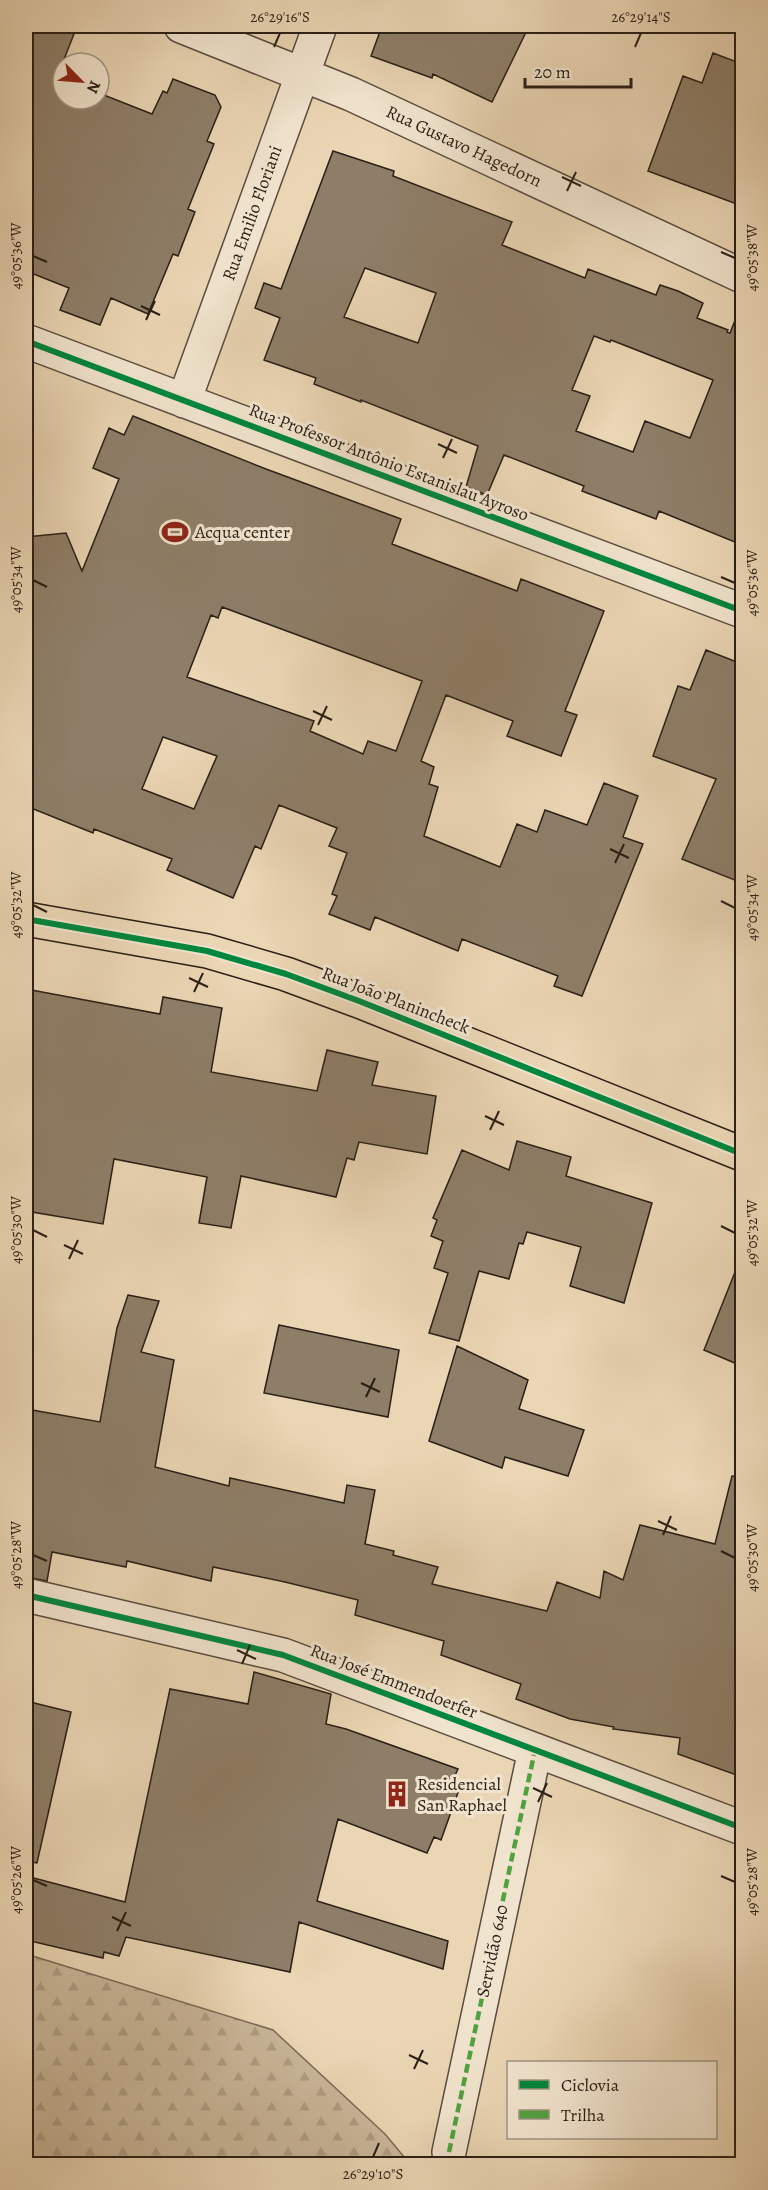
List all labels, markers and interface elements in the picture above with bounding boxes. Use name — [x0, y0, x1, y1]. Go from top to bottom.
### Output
text: 26°29'16"S — [250, 7, 310, 27]
text: 26°29'14"S — [611, 7, 671, 27]
north arrow — [51, 51, 111, 111]
scale bar — [525, 51, 632, 89]
text: 20 m — [534, 60, 571, 84]
text: N — [81, 77, 106, 97]
street label: Rua Gustavo Hagedorn — [382, 99, 546, 193]
street label: Rua Emilio Floriani — [216, 142, 288, 284]
text: 49°05'36"W — [6, 223, 26, 289]
text: 49°05'38"W — [742, 224, 762, 292]
street label: Rua Professor Antônio Estanislau Ayroso — [246, 397, 532, 527]
sports icon: Acqua center — [160, 517, 190, 547]
place label: Acqua center — [194, 520, 290, 544]
text: 49°05'34"W — [6, 547, 26, 613]
text: 49°05'36"W — [742, 550, 762, 616]
text: 49°05'32"W — [6, 871, 26, 939]
text: 49°05'34"W — [742, 875, 762, 941]
street label: Rua João Planincheck — [319, 961, 473, 1039]
text: 49°05'30"W — [6, 1196, 26, 1264]
text: 49°05'32"W — [742, 1199, 762, 1267]
text: 49°05'28"W — [6, 1521, 26, 1589]
text: 49°05'30"W — [742, 1524, 762, 1592]
street label: Rua José Emmendoerfer — [307, 1638, 481, 1724]
place label: Residencial San Raphael — [417, 1772, 508, 1817]
building icon: Residencial San Raphael — [382, 1779, 412, 1809]
text: 49°05'26"W — [6, 1846, 26, 1914]
text: 49°05'28"W — [742, 1848, 762, 1916]
street label: Servidão 640 — [470, 1902, 514, 2000]
legend — [507, 2061, 717, 2139]
text: Ciclovia — [561, 2073, 620, 2097]
text: Trilha — [561, 2103, 605, 2127]
text: 26°29'10"S — [343, 2164, 403, 2184]

